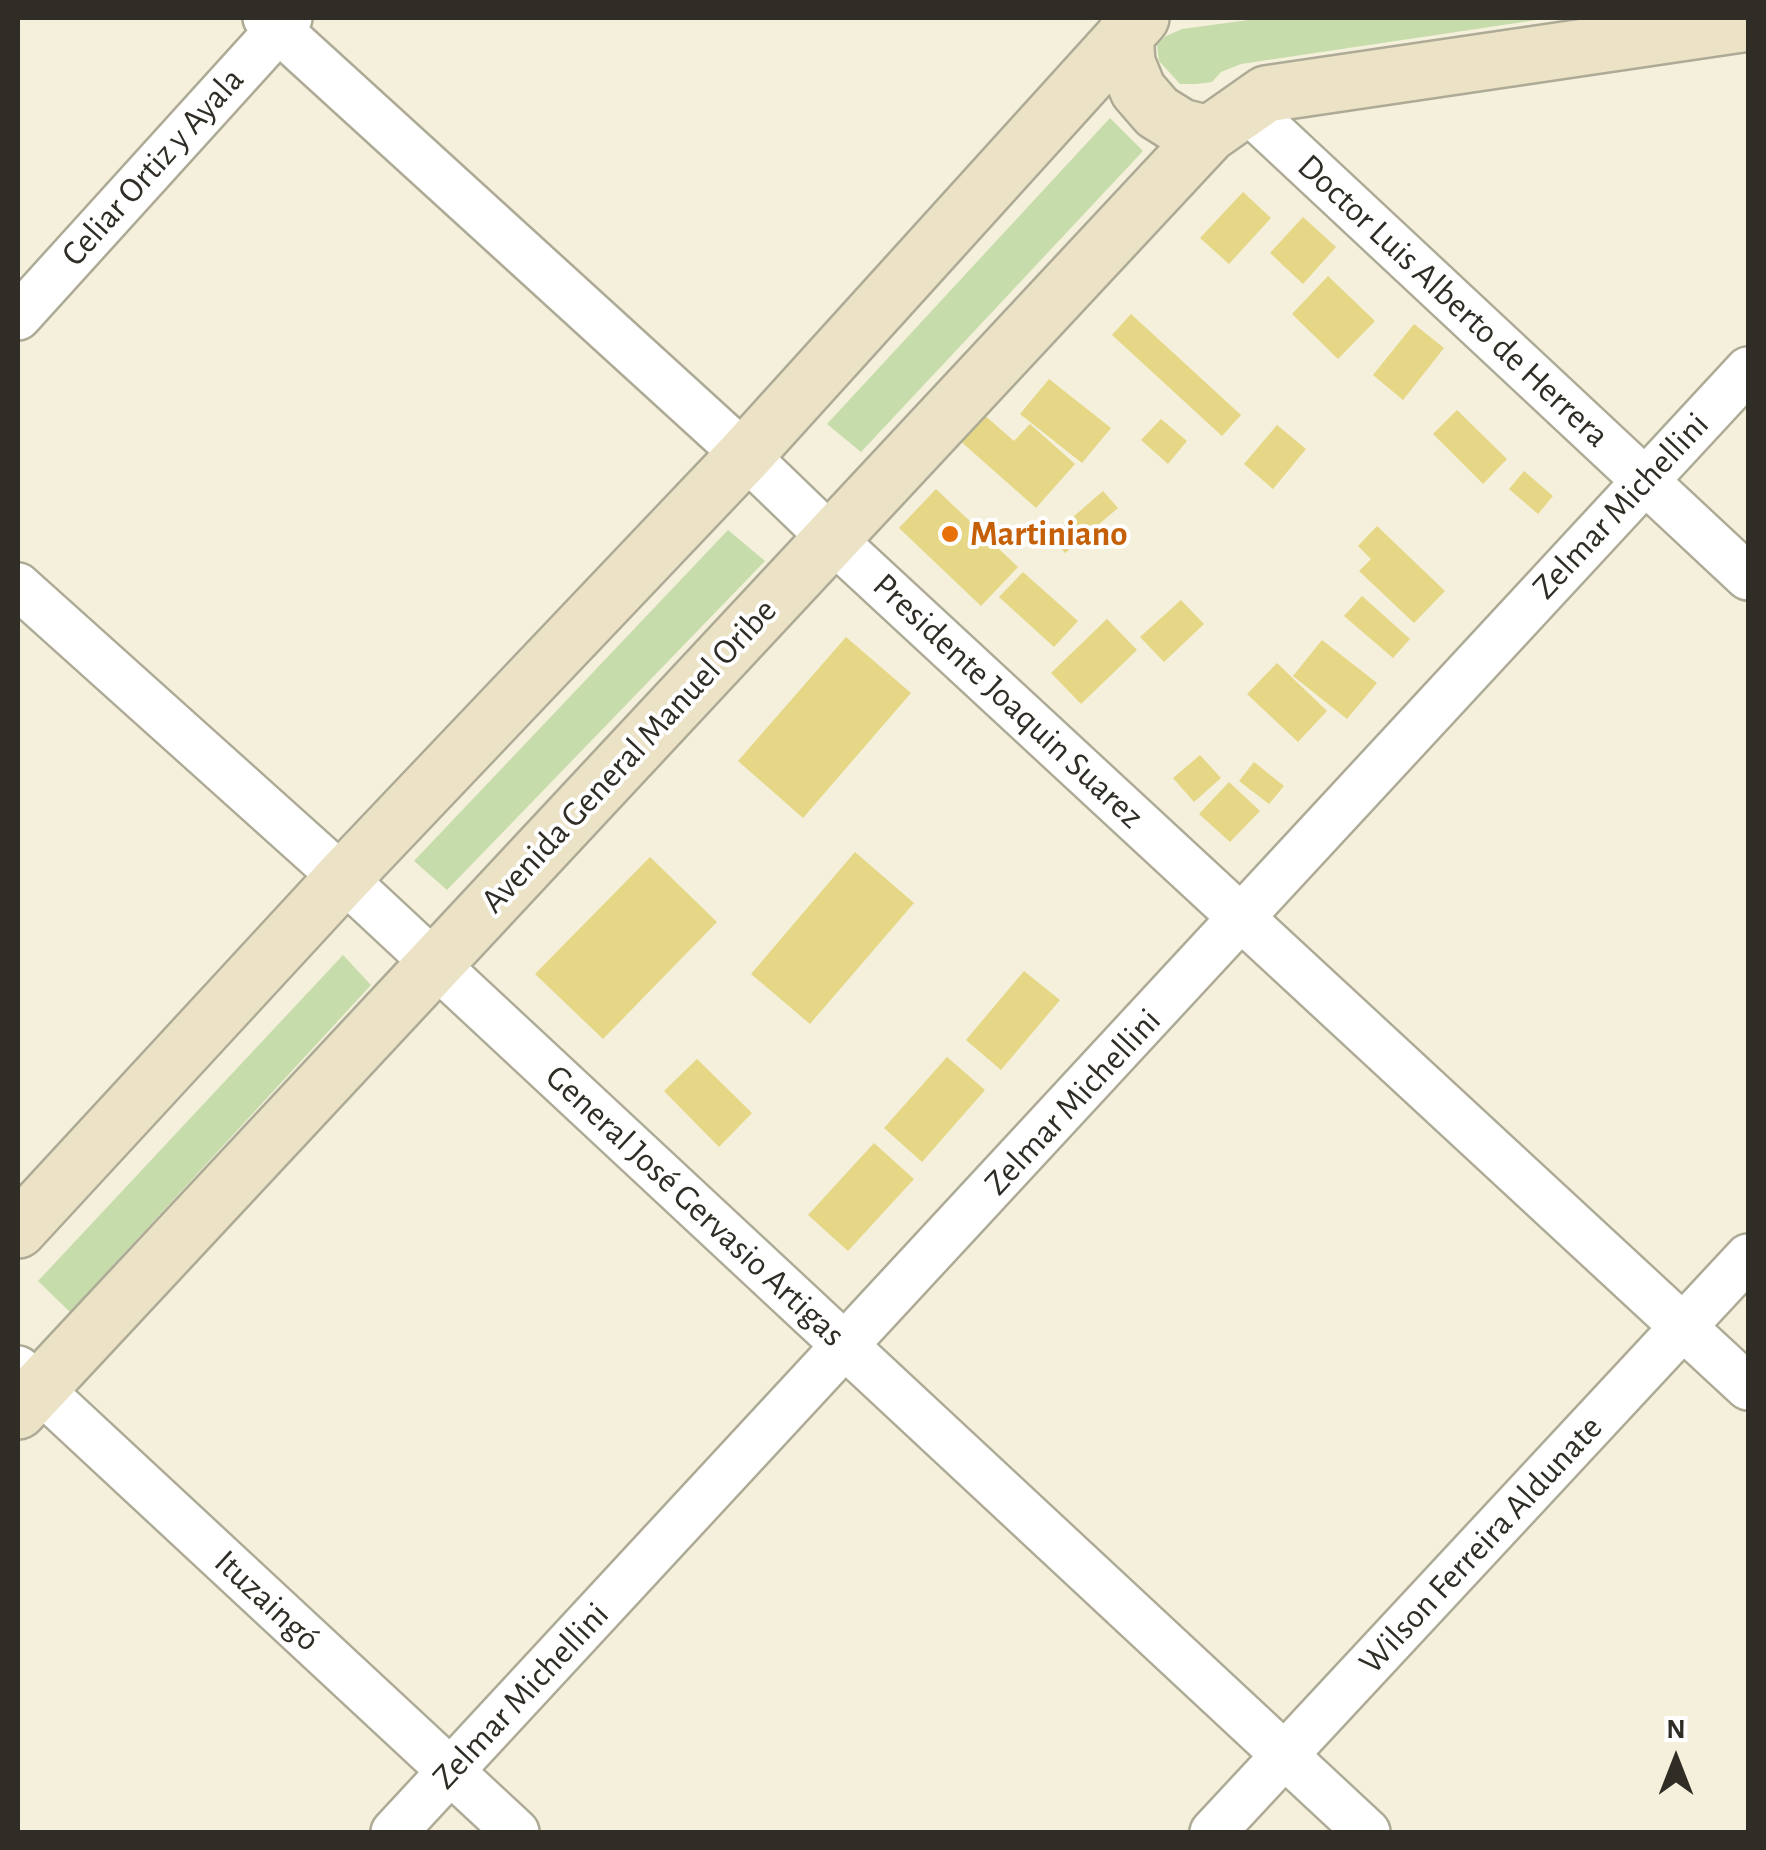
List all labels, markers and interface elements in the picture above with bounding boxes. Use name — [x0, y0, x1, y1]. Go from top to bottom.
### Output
street label: Celiar Ortiz y Ayala — [53, 59, 253, 275]
street label: Doctor Luis Alberto de Herrera — [1289, 146, 1617, 456]
street label: Zelmar Michellini — [1524, 404, 1718, 608]
place label: Martiniano — [970, 513, 1128, 555]
marker: Martiniano — [939, 523, 961, 545]
street label: Presidente Joaquin Suarez — [864, 565, 1152, 837]
street label: Avenida General Manuel Oribe — [472, 590, 786, 922]
street label: Zelmar Michellini — [976, 1000, 1170, 1204]
street label: General José Gervasio Artigas — [537, 1056, 853, 1356]
street label: Wilson Ferreira Aldunate — [1350, 1407, 1612, 1683]
street label: Ituzaingó — [205, 1542, 329, 1660]
street label: Zelmar Michellini — [424, 1594, 618, 1798]
north arrow — [1626, 1710, 1726, 1810]
text: N — [1666, 1716, 1686, 1744]

